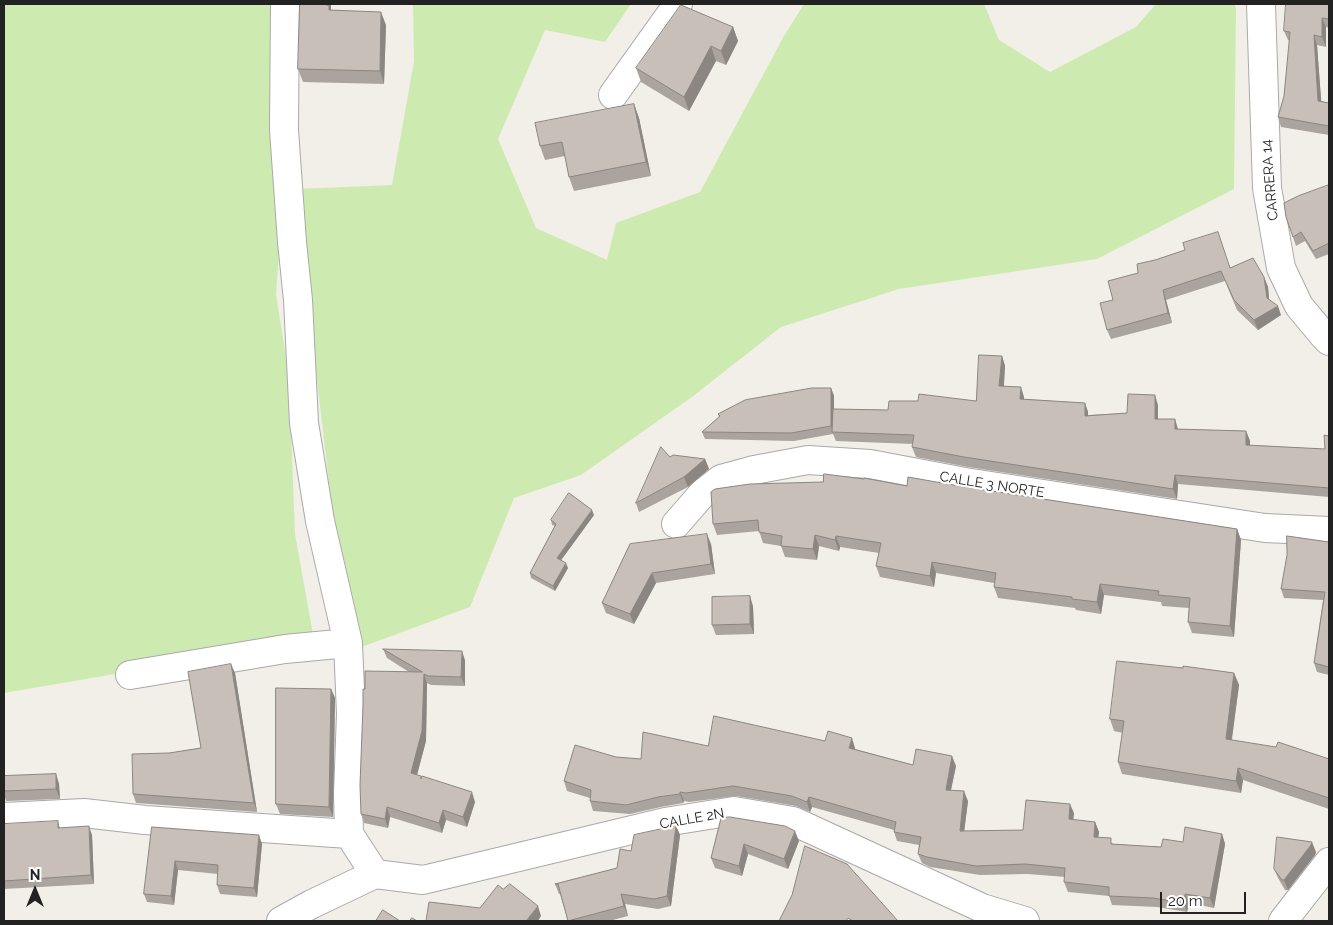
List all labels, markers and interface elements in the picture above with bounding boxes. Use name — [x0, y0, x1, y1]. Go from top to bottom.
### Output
street label: CARRERA 14 — [1258, 139, 1282, 221]
street label: CALLE 3 NORTE — [938, 468, 1046, 502]
street label: CALLE 2N — [658, 805, 726, 833]
north arrow — [10, 865, 60, 915]
text: N — [30, 867, 40, 883]
scale bar — [1163, 882, 1249, 914]
text: 20 m — [1168, 892, 1203, 910]

